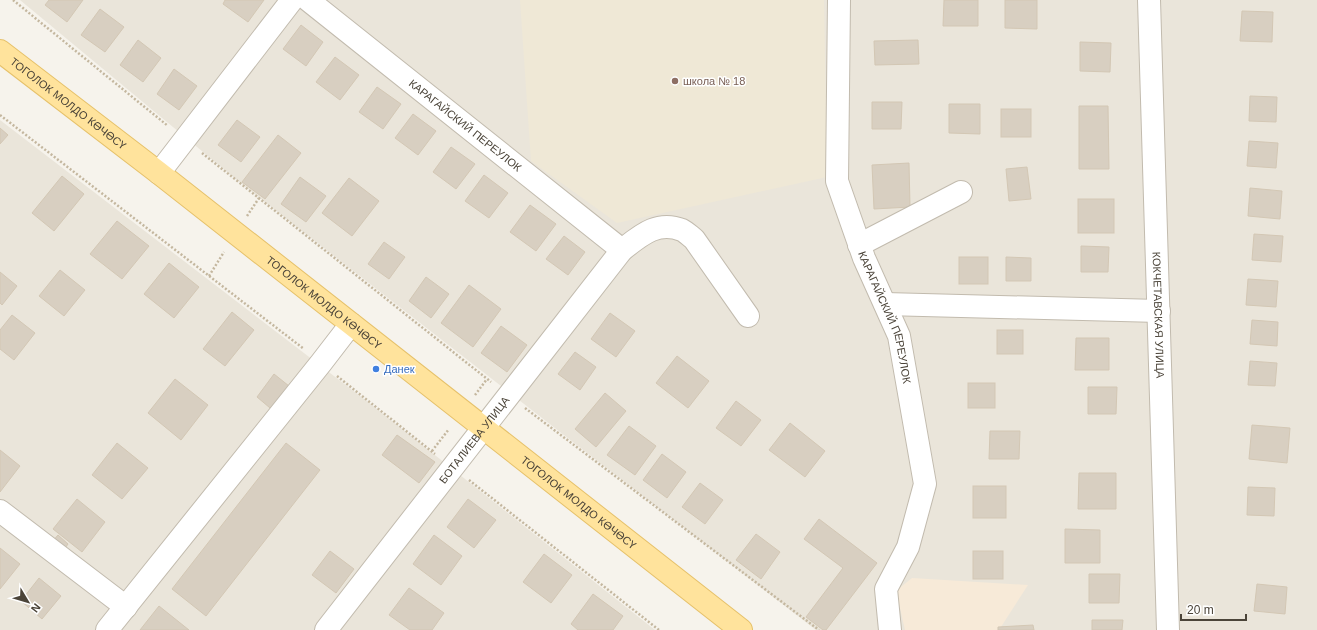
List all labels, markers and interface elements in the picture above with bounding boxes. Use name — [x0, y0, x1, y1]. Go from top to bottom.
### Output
street label: ТОГОЛОК МОЛДО КӨЧӨСҮ — [8, 55, 129, 152]
place label: школа № 18 — [683, 75, 745, 87]
marker: школа № 18 — [670, 76, 680, 86]
street label: КАРАГАЙСКИЙ ПЕРЕУЛОК — [407, 77, 524, 174]
street label: КАРАГАЙСКИЙ ПЕРЕУЛОК — [856, 250, 913, 385]
street label: КОКЧЕТАВСКАЯ УЛИЦА — [1151, 251, 1166, 379]
street label: ТОГОЛОК МОЛДО КӨЧӨСҮ — [264, 254, 384, 352]
place label: Данек — [384, 363, 415, 375]
marker: Данек — [371, 364, 381, 374]
street label: БОТАЛИЕВА УЛИЦА — [437, 394, 512, 486]
street label: ТОГОЛОК МОЛДО КӨЧӨСҮ — [519, 454, 639, 552]
north arrow — [8, 582, 48, 622]
scale bar — [1181, 596, 1246, 622]
text: N — [29, 601, 43, 615]
text: 20 m — [1187, 603, 1214, 617]

